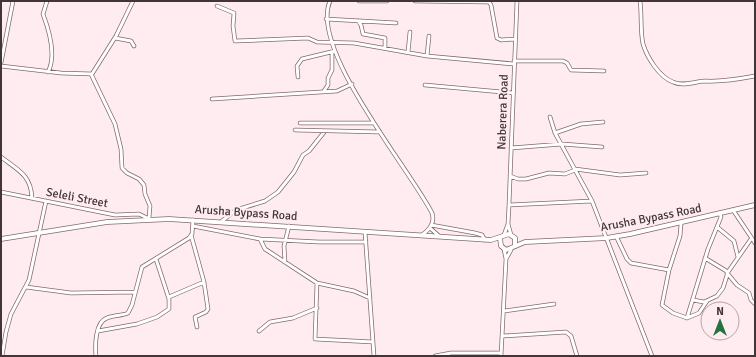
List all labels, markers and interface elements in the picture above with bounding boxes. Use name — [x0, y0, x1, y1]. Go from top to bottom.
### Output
street label: Naberera Road — [494, 74, 512, 150]
street label: Seleli Street — [45, 185, 109, 211]
street label: Arusha Bypass Road — [599, 201, 703, 235]
street label: Arusha Bypass Road — [194, 202, 298, 224]
north arrow — [700, 301, 740, 341]
text: N — [716, 305, 724, 318]

